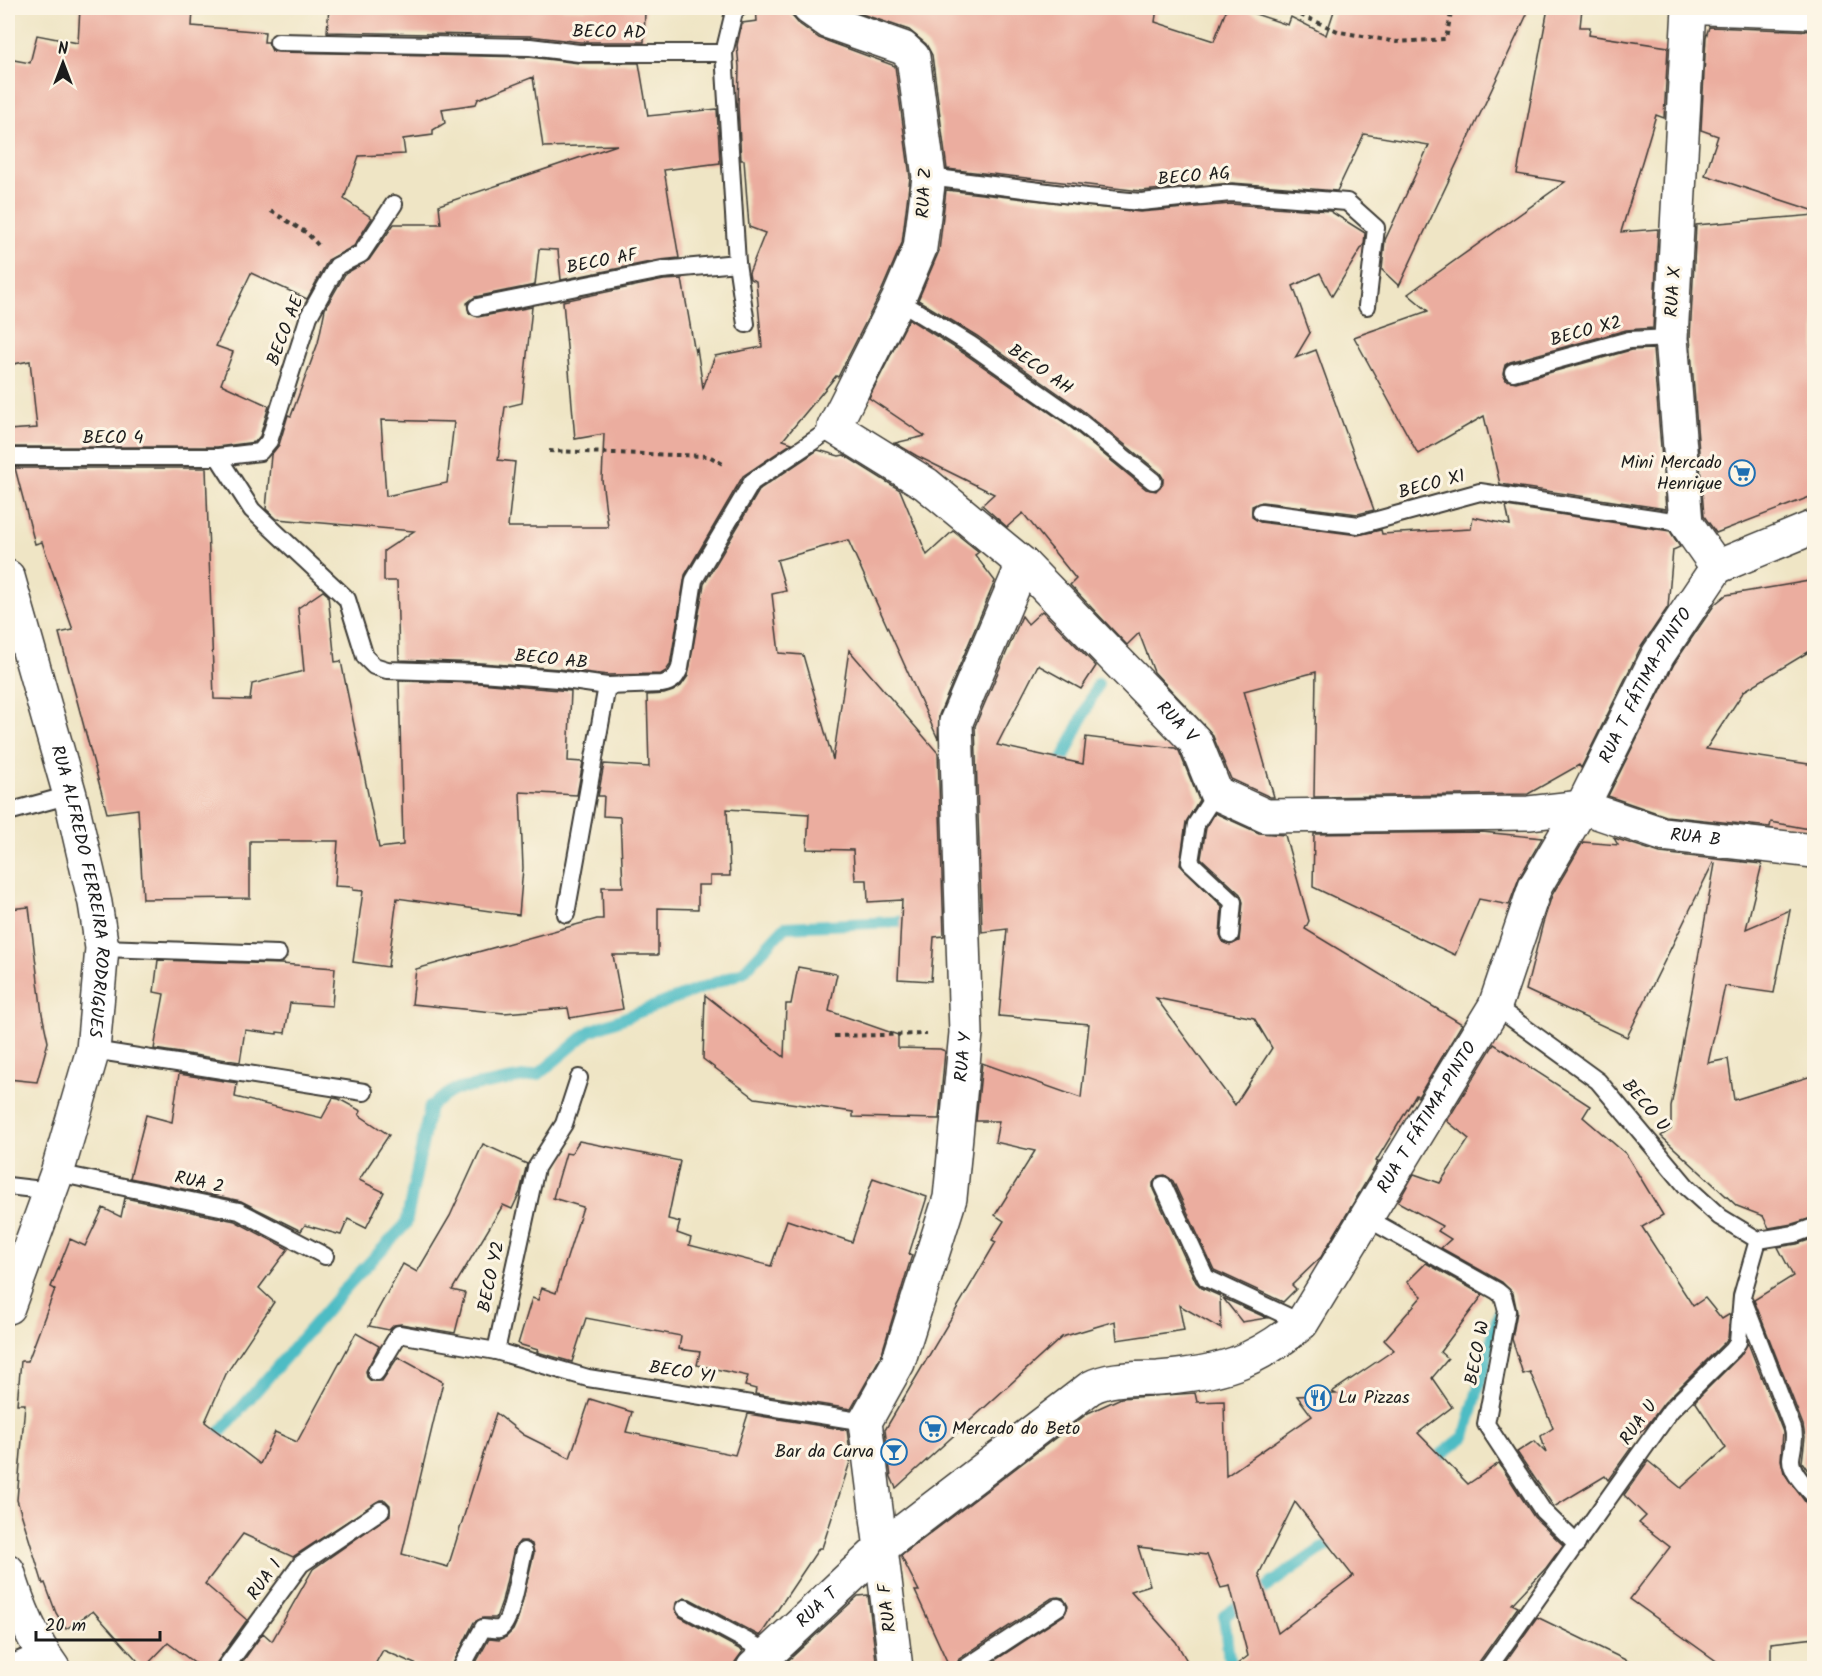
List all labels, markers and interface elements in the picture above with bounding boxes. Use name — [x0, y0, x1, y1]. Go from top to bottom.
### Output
street label: BECO AD — [572, 18, 646, 48]
north arrow — [33, 33, 93, 93]
text: N — [58, 37, 68, 62]
street label: BECO AG — [1156, 159, 1232, 195]
street label: RUA Z — [909, 167, 941, 219]
street label: BECO AF — [564, 241, 641, 283]
street label: RUA X — [1658, 265, 1690, 318]
street label: BECO AE — [259, 292, 313, 370]
street label: BECO X2 — [1547, 309, 1625, 355]
street label: BECO AH — [1001, 337, 1079, 403]
street label: BECO 4 — [83, 424, 144, 453]
place label: Mini Mercado Henrique — [1621, 449, 1722, 499]
supermarket icon: Mini Mercado Henrique — [1727, 458, 1757, 488]
street label: BECO X1 — [1395, 462, 1469, 508]
street label: RUA T FÁTIMA-PINTO — [1592, 602, 1700, 768]
street label: BECO AB — [513, 642, 589, 678]
street label: RUA V — [1149, 694, 1205, 751]
street label: RUA ALFREDO FERREIRA RODRIGUES — [42, 742, 117, 1039]
street label: RUA B — [1669, 821, 1722, 855]
street label: RUA Y — [947, 1030, 981, 1083]
street label: RUA T FÁTIMA-PINTO — [1370, 1036, 1485, 1199]
street label: BECO U — [1614, 1073, 1676, 1139]
street label: RUA 2 — [172, 1164, 226, 1202]
street label: BECO Y2 — [470, 1239, 514, 1315]
street label: BECO W — [1458, 1318, 1498, 1388]
street label: BECO Y1 — [647, 1353, 717, 1393]
restaurant icon: Lu Pizzas — [1303, 1383, 1333, 1413]
place label: Lu Pizzas — [1338, 1384, 1410, 1413]
street label: RUA U — [1613, 1394, 1666, 1452]
supermarket icon: Mercado do Beto — [918, 1414, 948, 1444]
place label: Mercado do Beto — [952, 1415, 1080, 1444]
bar icon: Bar da Curva — [879, 1437, 909, 1467]
place label: Bar da Curva — [775, 1438, 874, 1467]
street label: RUA 1 — [240, 1553, 290, 1607]
street label: RUA T — [789, 1580, 846, 1635]
street label: RUA F — [870, 1580, 905, 1634]
scale bar — [36, 1604, 160, 1642]
text: 20 m — [45, 1612, 86, 1641]

